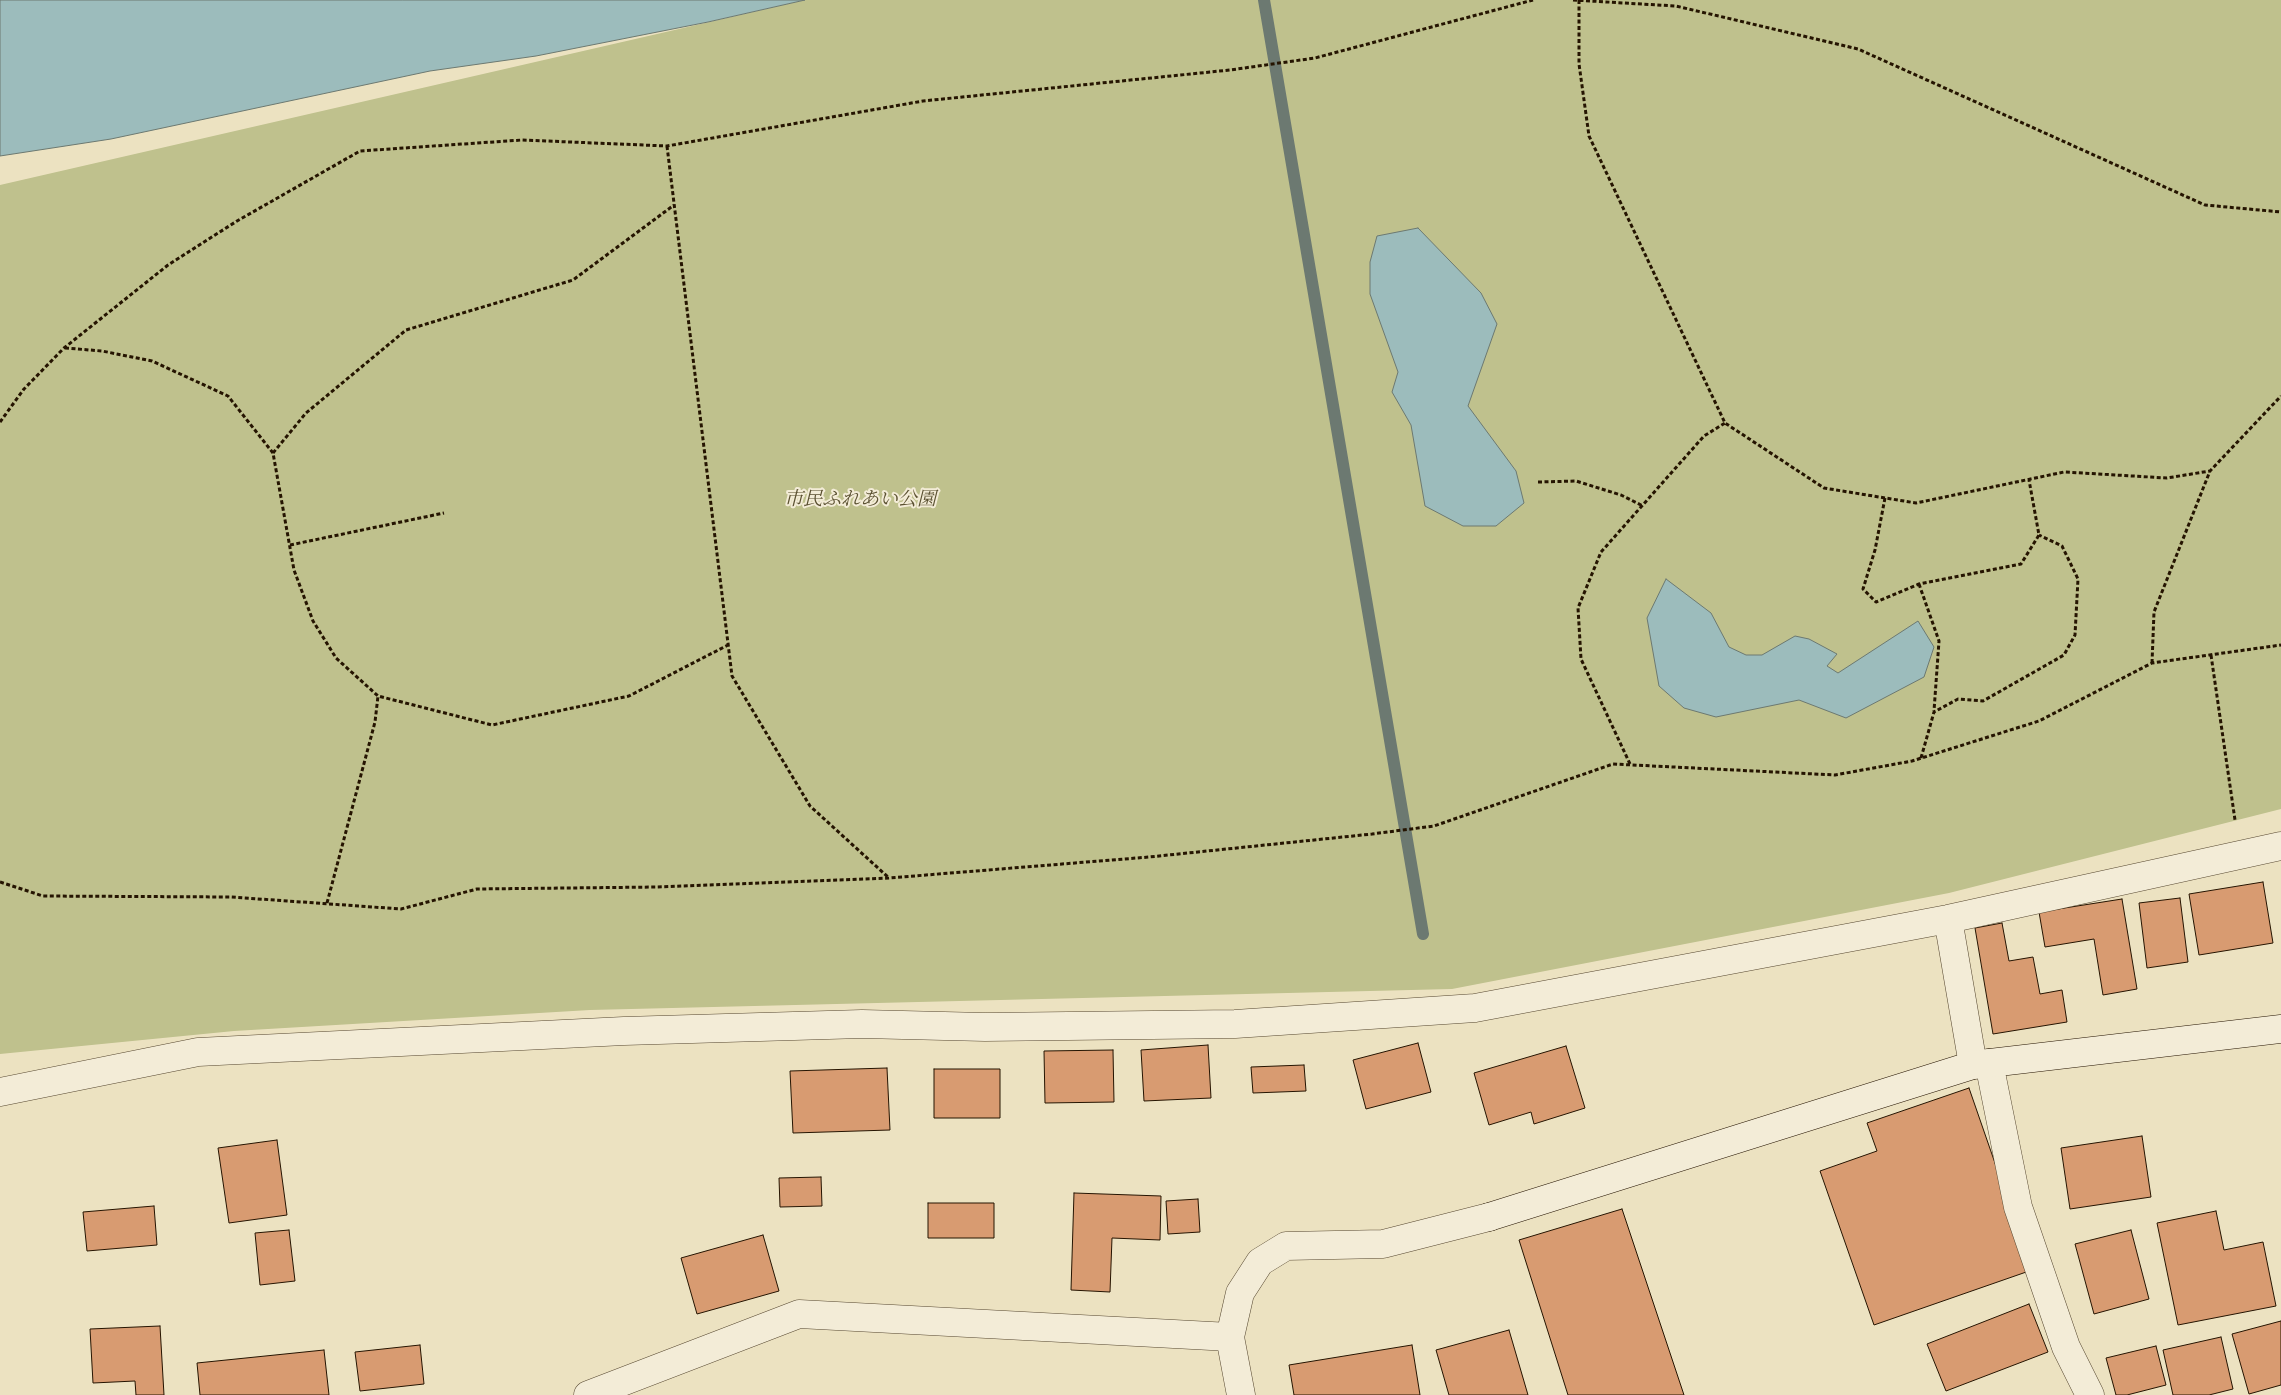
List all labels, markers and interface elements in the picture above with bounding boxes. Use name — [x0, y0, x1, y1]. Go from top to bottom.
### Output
park label: 市民ふれあい公園 — [784, 491, 936, 513]

